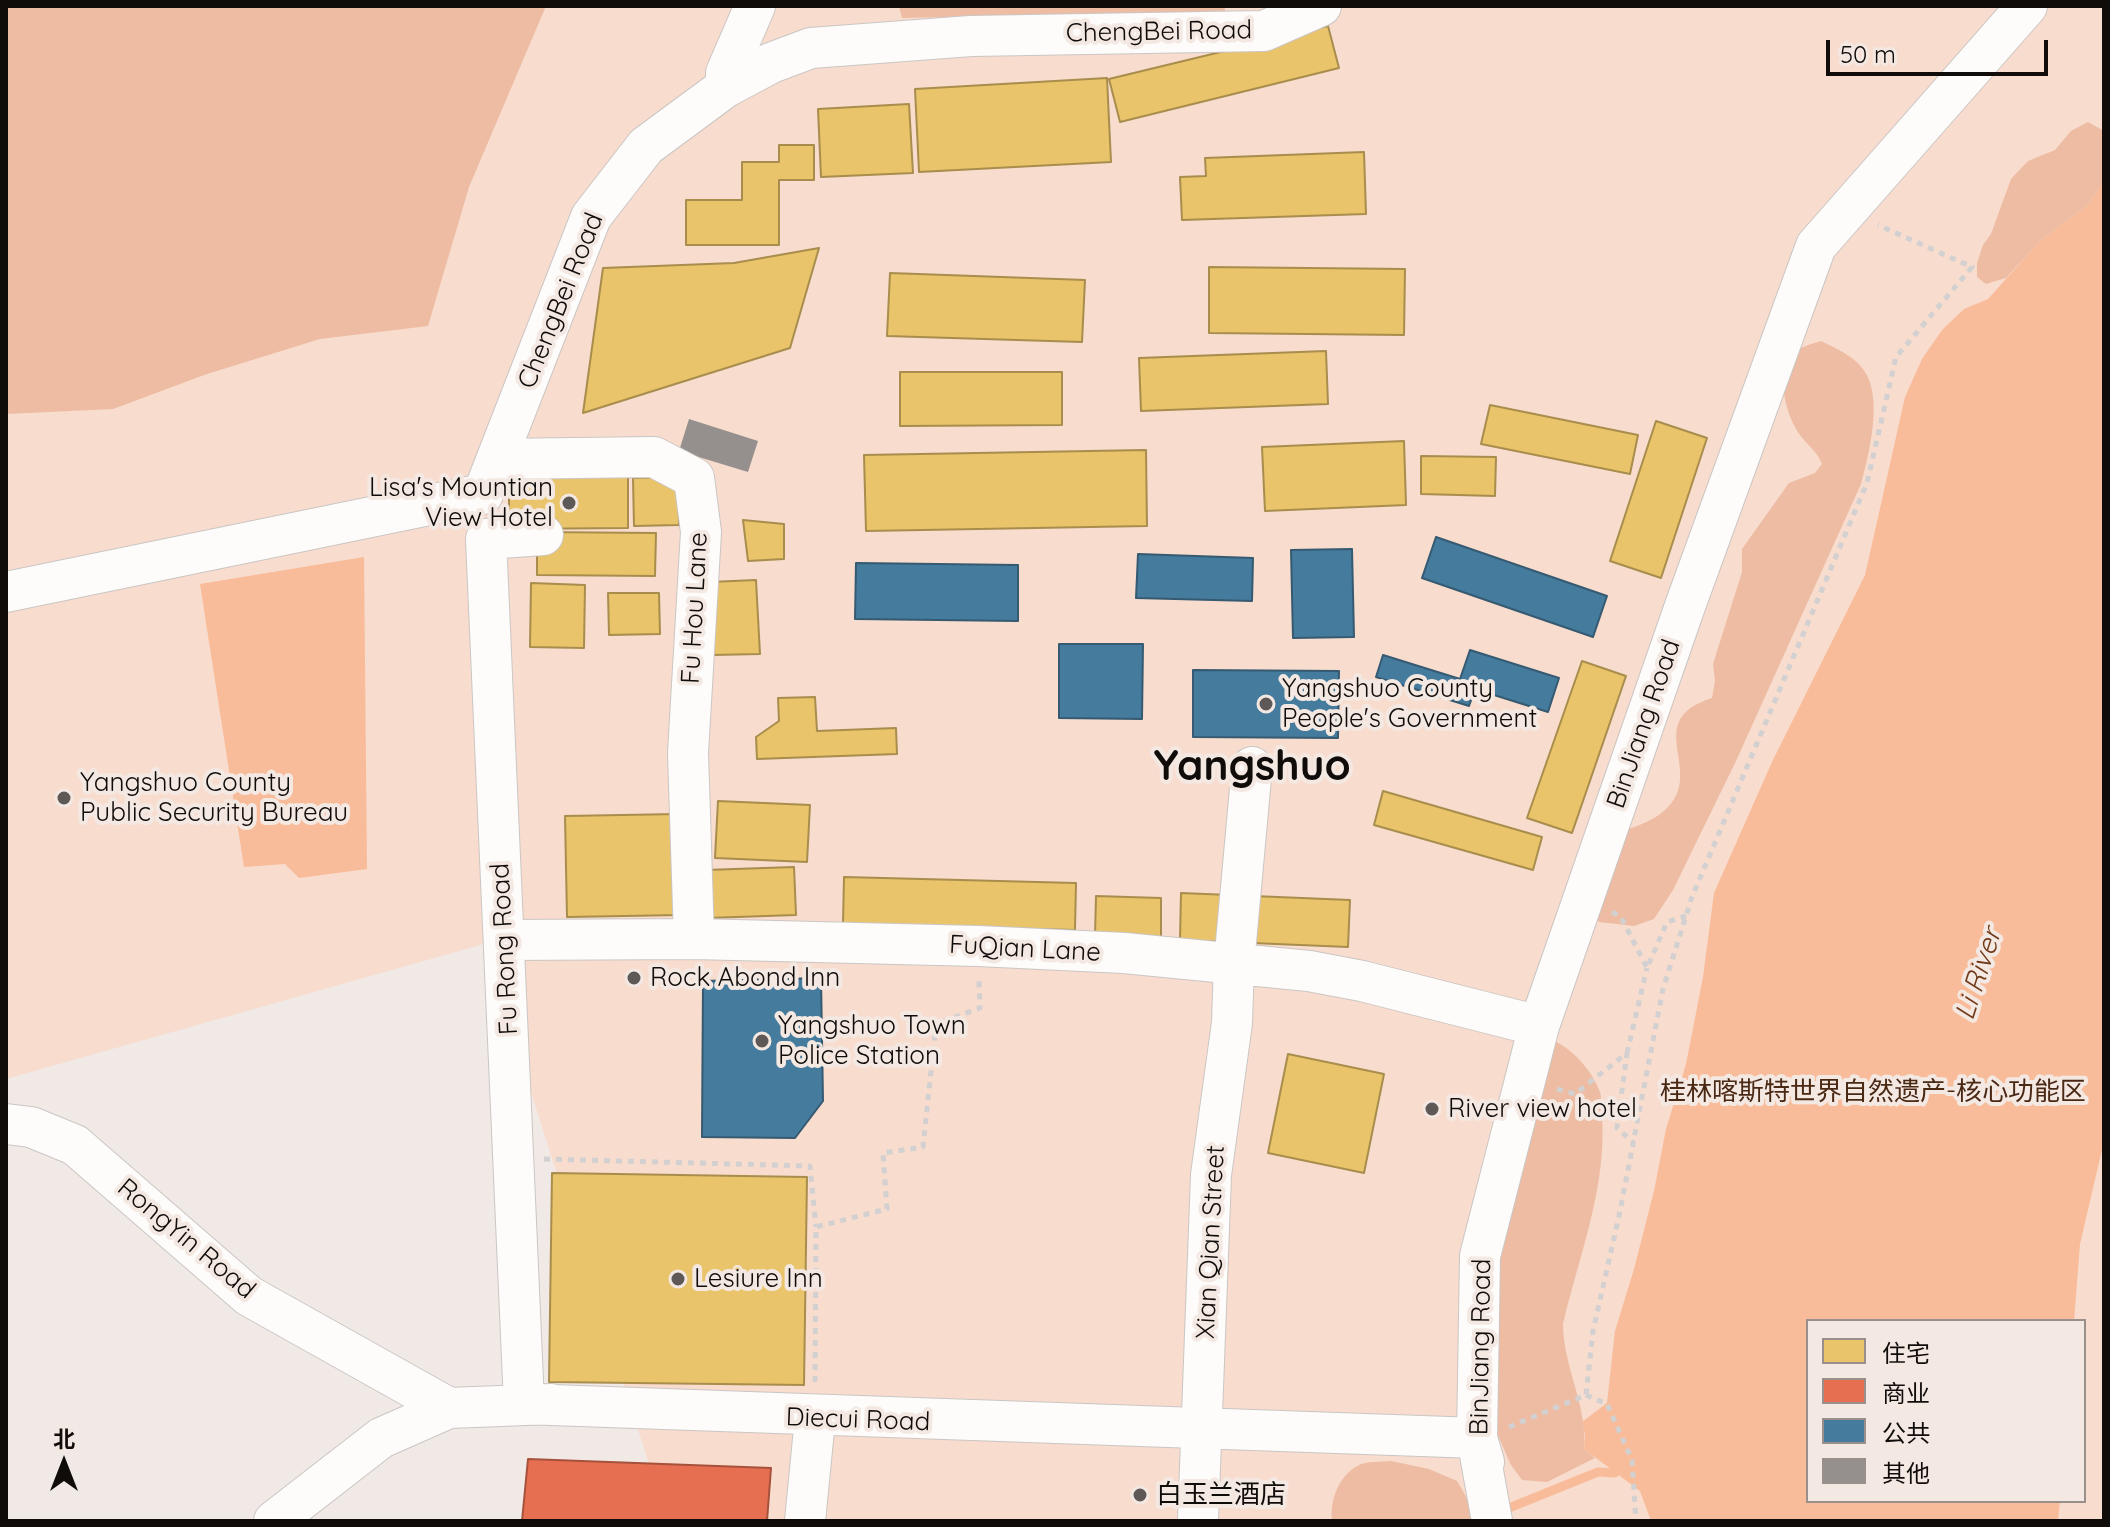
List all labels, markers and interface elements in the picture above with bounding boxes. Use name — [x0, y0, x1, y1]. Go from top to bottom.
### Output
street label: ChengBei Road — [1066, 15, 1252, 49]
scale bar — [1830, 24, 2052, 74]
text: 50 m — [1840, 39, 1896, 69]
street label: ChengBei Road — [512, 209, 610, 393]
place label: Lisa's Mountian View Hotel — [369, 472, 553, 534]
marker: Lisa's Mountian View Hotel — [560, 494, 578, 512]
street label: Fu Hou Lane — [675, 531, 715, 685]
street label: BinJiang Road — [1601, 635, 1687, 813]
place label: Yangshuo County People's Government — [1282, 673, 1537, 734]
marker: Yangshuo County People's Government — [1257, 695, 1275, 713]
district label: Yangshuo — [1153, 742, 1351, 792]
place label: Yangshuo County Public Security Bureau — [80, 767, 348, 828]
marker: Yangshuo County Public Security Bureau — [55, 789, 73, 807]
street label: Fu Rong Road — [485, 862, 525, 1036]
water label: Li River — [1948, 924, 2010, 1024]
street label: FuQian Lane — [948, 929, 1102, 969]
place label: Rock Abond Inn — [650, 962, 840, 994]
marker: Rock Abond Inn — [625, 969, 643, 987]
place label: Yangshuo Town Police Station — [778, 1010, 966, 1072]
marker: Yangshuo Town Police Station — [753, 1032, 771, 1050]
park label: 桂林喀斯特世界自然遗产-核心功能区 — [1660, 1076, 2086, 1108]
place label: River view hotel — [1448, 1093, 1637, 1125]
marker: River view hotel — [1423, 1100, 1441, 1118]
street label: Xian Qian Street — [1190, 1144, 1232, 1340]
street label: RongYin Road — [111, 1172, 261, 1306]
street label: BinJiang Road — [1464, 1258, 1498, 1436]
place label: Lesiure Inn — [694, 1263, 823, 1295]
marker: Lesiure Inn — [669, 1270, 687, 1288]
legend — [1806, 1319, 2086, 1503]
text: 住宅 — [1882, 1338, 1930, 1368]
text: 商业 — [1882, 1378, 1930, 1408]
street label: Diecui Road — [785, 1402, 931, 1438]
text: 公共 — [1882, 1418, 1930, 1448]
north arrow — [24, 1423, 104, 1503]
text: 北 — [53, 1425, 75, 1453]
text: 其他 — [1882, 1458, 1930, 1488]
place label: 白玉兰酒店 — [1156, 1479, 1286, 1511]
marker: 白玉兰酒店 — [1131, 1486, 1149, 1504]

